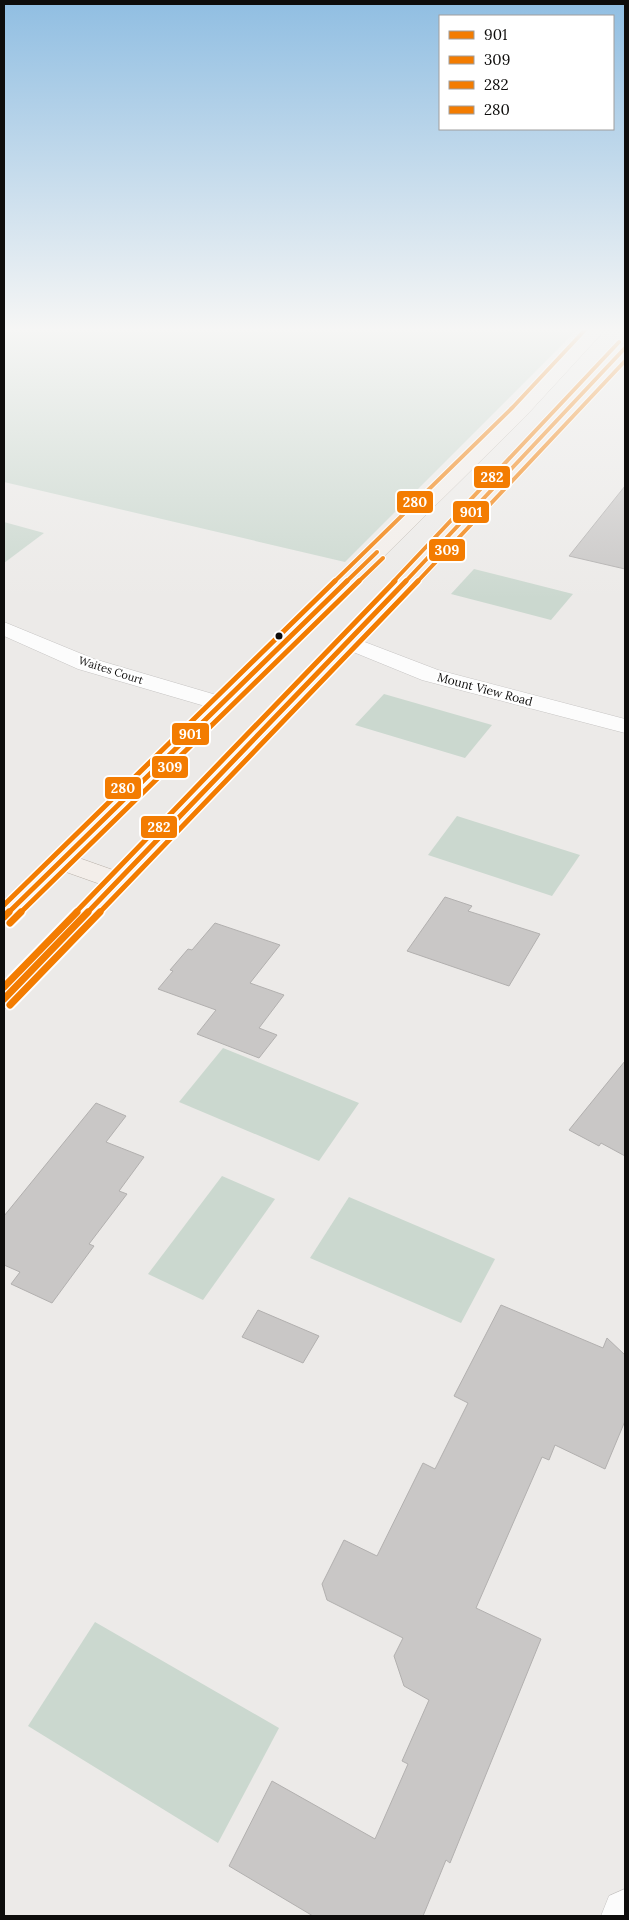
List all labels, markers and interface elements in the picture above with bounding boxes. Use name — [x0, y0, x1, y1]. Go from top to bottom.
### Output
legend — [439, 15, 614, 130]
text: 901 — [484, 25, 507, 44]
text: 309 — [484, 50, 510, 69]
text: 282 — [484, 75, 509, 94]
text: 280 — [484, 100, 510, 119]
line badge: 282 — [473, 465, 511, 489]
text: 282 — [481, 468, 503, 486]
line badge: 280 — [396, 490, 434, 514]
text: 280 — [403, 493, 427, 511]
line badge: 901 — [452, 500, 490, 524]
text: 901 — [460, 503, 483, 521]
line badge: 309 — [428, 538, 466, 562]
text: 309 — [435, 541, 459, 559]
unlabelled marker — [274, 631, 284, 641]
street label: Waites Court — [77, 653, 146, 687]
street label: Mount View Road — [436, 669, 534, 709]
line badge: 901 — [171, 722, 210, 746]
text: 901 — [179, 725, 202, 743]
line badge: 309 — [151, 755, 189, 779]
text: 309 — [158, 758, 182, 776]
line badge: 280 — [104, 776, 142, 800]
text: 280 — [111, 779, 135, 797]
line badge: 282 — [140, 815, 178, 839]
text: 282 — [148, 818, 170, 836]

